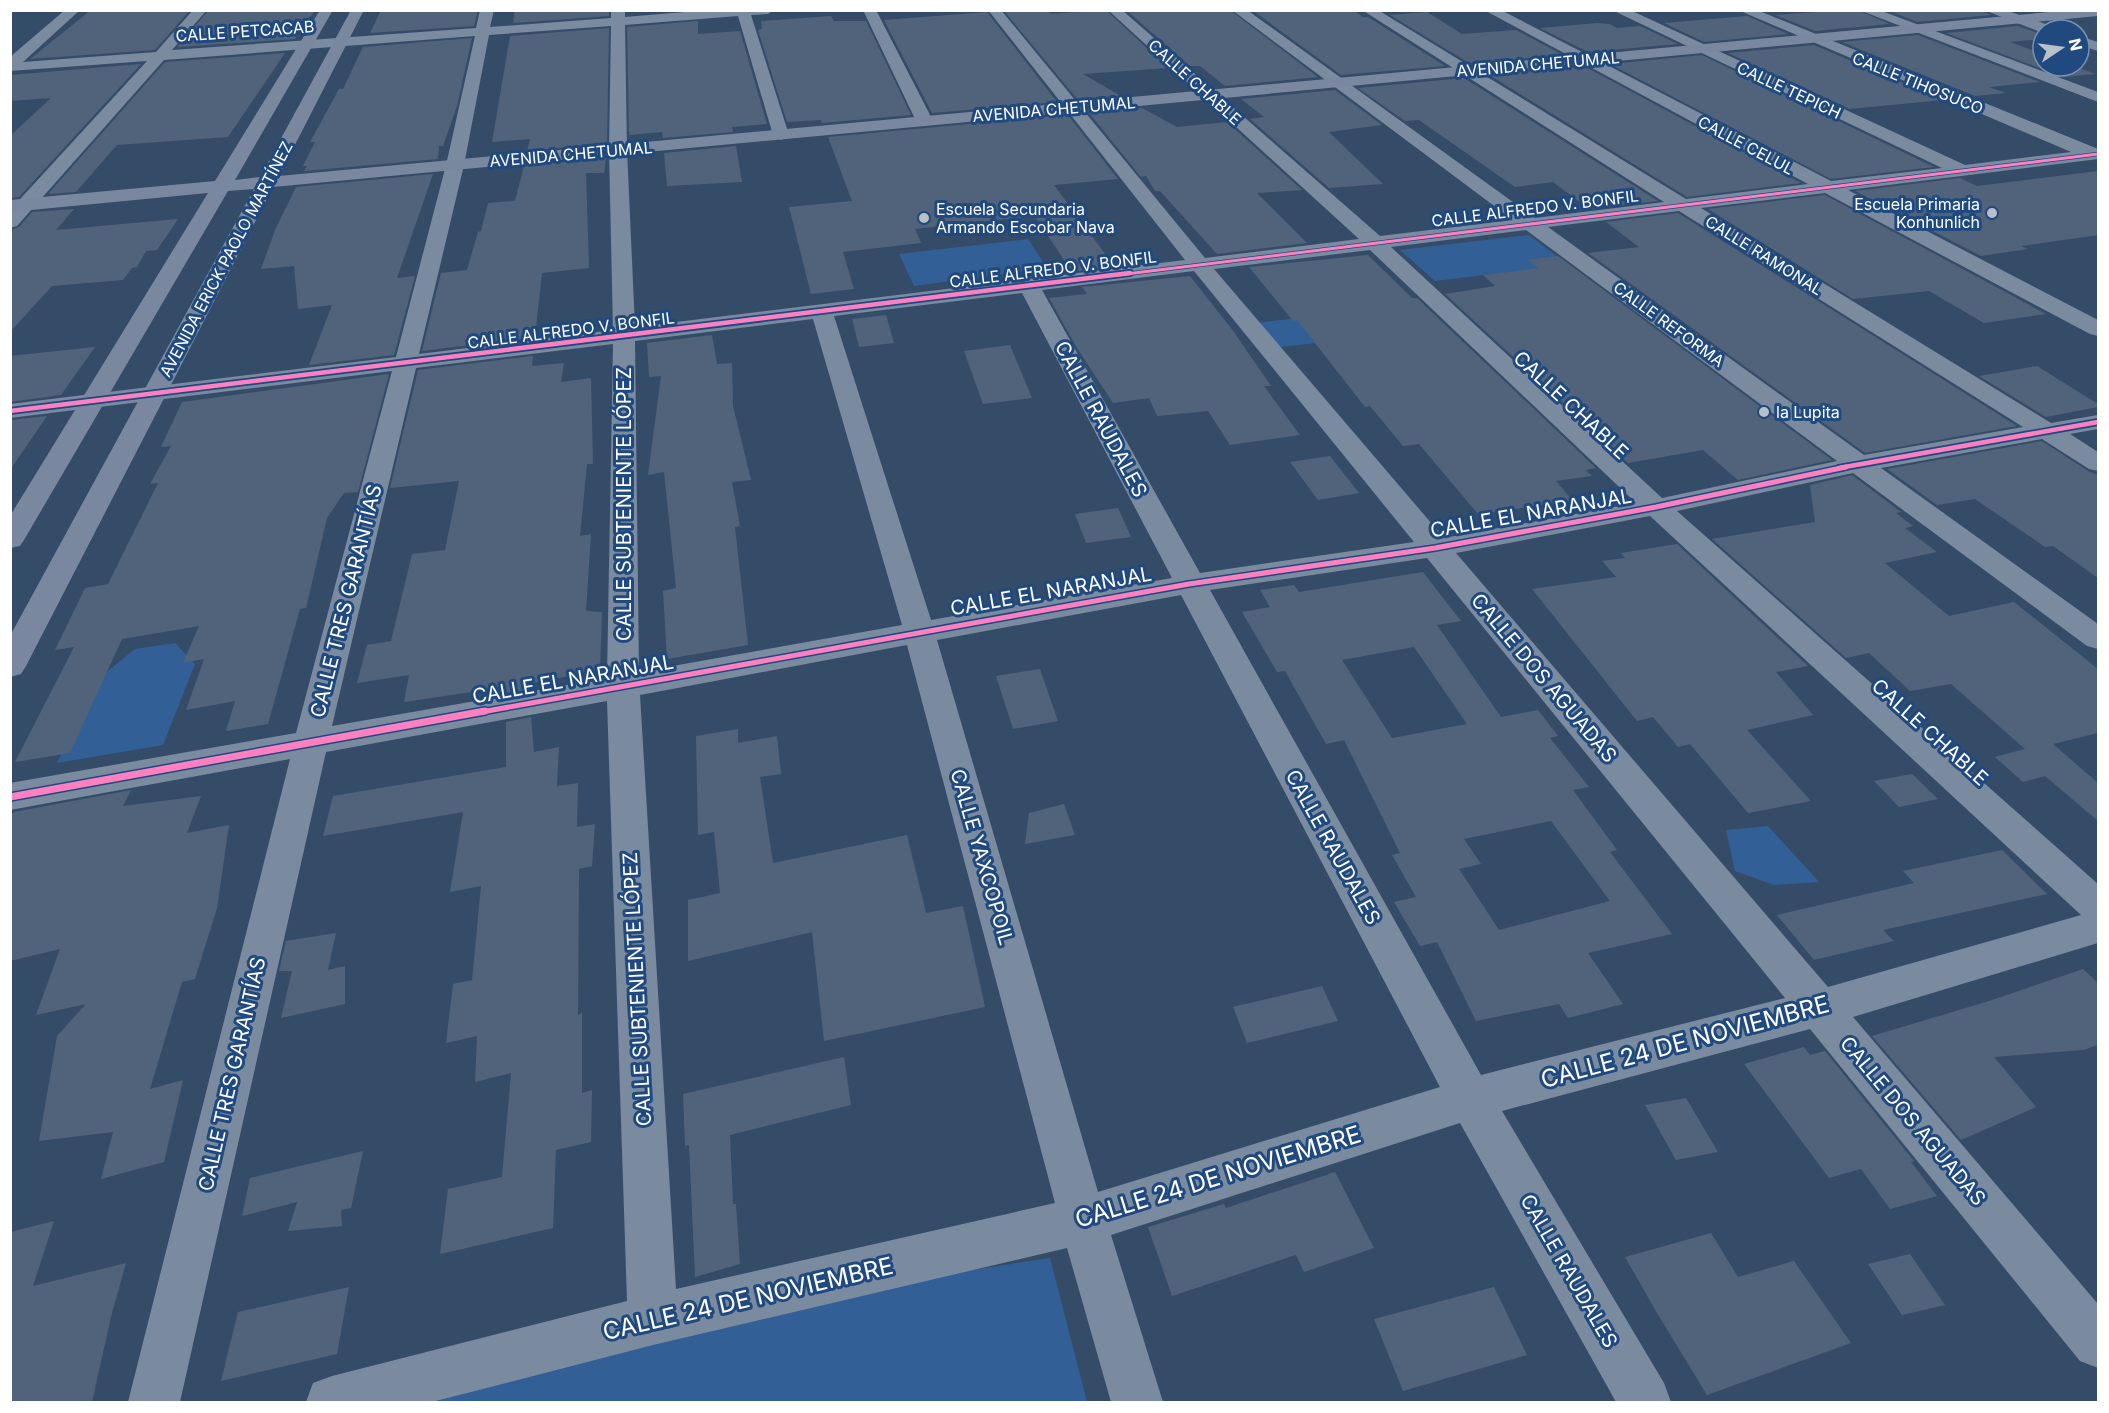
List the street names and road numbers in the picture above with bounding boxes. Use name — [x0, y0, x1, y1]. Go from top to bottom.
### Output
street label: CALLE PETCACAB — [175, 16, 315, 46]
street label: CALLE CHABLE — [1144, 35, 1246, 129]
street label: AVENIDA CHETUMAL — [1456, 47, 1620, 81]
street label: CALLE TIHOSUCO — [1850, 48, 1986, 118]
street label: CALLE TEPICH — [1734, 57, 1844, 123]
street label: AVENIDA CHETUMAL — [972, 92, 1136, 126]
street label: CALLE CELUL — [1695, 111, 1797, 179]
street label: AVENIDA CHETUMAL — [489, 137, 653, 171]
street label: AVENIDA ERICK PAOLO MARTÍNEZ — [155, 138, 297, 380]
street label: CALLE ALFREDO V. BONFIL — [1430, 185, 1640, 231]
street label: CALLE RAMONAL — [1702, 211, 1826, 299]
street label: CALLE ALFREDO V. BONFIL — [948, 246, 1158, 292]
street label: CALLE REFORMA — [1610, 277, 1728, 371]
street label: CALLE ALFREDO V. BONFIL — [466, 307, 676, 353]
street label: CALLE RAUDALES — [1050, 337, 1152, 501]
street label: CALLE CHABLE — [1509, 346, 1633, 464]
street label: CALLE SUBTENIENTE LÓPEZ — [611, 367, 636, 641]
street label: CALLE TRES GARANTÍAS — [304, 482, 387, 720]
street label: CALLE EL NARANJAL — [1428, 483, 1634, 543]
street label: CALLE EL NARANJAL — [948, 561, 1154, 621]
street label: CALLE DOS AGUADAS — [1466, 589, 1622, 767]
street label: CALLE EL NARANJAL — [470, 649, 676, 709]
street label: CALLE CHABLE — [1867, 674, 1993, 790]
street label: CALLE RAUDALES — [1281, 765, 1385, 929]
street label: CALLE YAXCOPOIL — [945, 766, 1019, 948]
street label: CALLE SUBTENIENTE LÓPEZ — [617, 851, 656, 1127]
street label: CALLE TRES GARANTÍAS — [192, 954, 271, 1193]
street label: CALLE 24 DE NOVIEMBRE — [1538, 989, 1832, 1094]
street label: CALLE DOS AGUADAS — [1835, 1032, 1991, 1210]
street label: CALLE 24 DE NOVIEMBRE — [1071, 1119, 1364, 1234]
street label: CALLE RAUDALES — [1515, 1190, 1623, 1352]
street label: CALLE 24 DE NOVIEMBRE — [600, 1251, 896, 1346]

